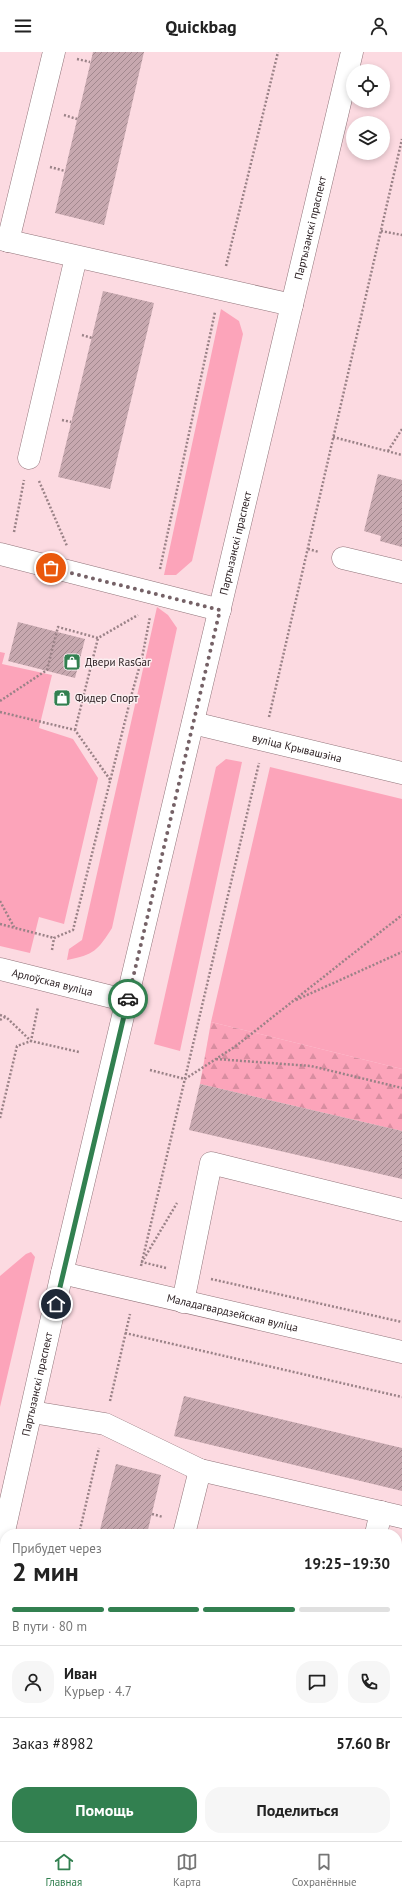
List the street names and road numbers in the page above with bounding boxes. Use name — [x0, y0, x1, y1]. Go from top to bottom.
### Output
street label: Партызанскі праспект — [291, 174, 329, 281]
street label: Партызанскі праспект — [216, 489, 255, 596]
street label: вуліца Крывашэіна — [251, 730, 343, 765]
street label: Арлоўская вуліца — [10, 965, 94, 999]
street label: Маладагвардзейская вуліца — [165, 1291, 299, 1335]
street label: Партызанскі праспект — [19, 1330, 56, 1437]

